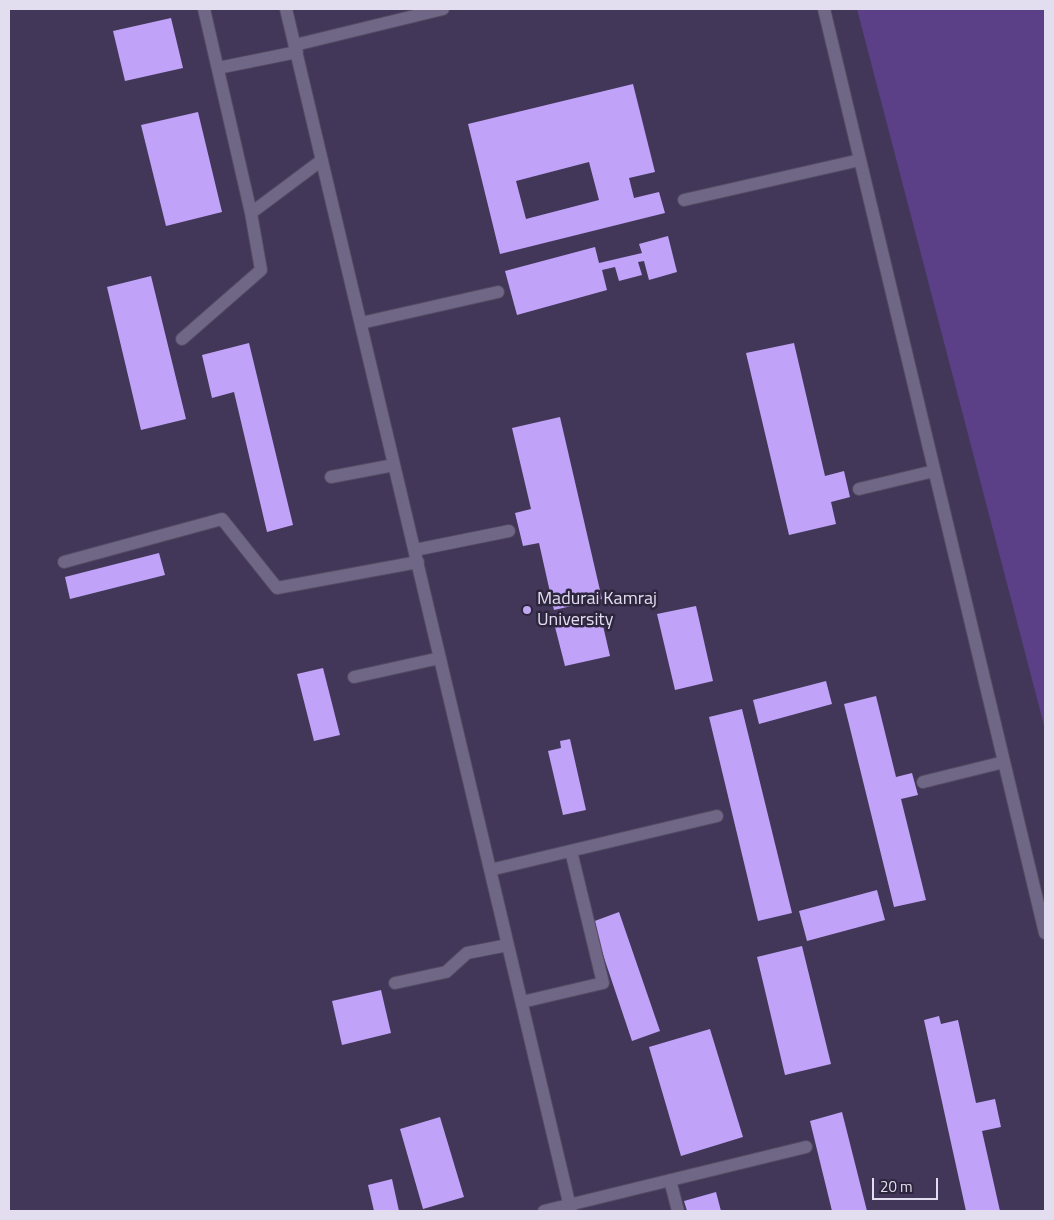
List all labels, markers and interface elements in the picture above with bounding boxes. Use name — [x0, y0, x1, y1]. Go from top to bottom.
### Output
place label: Madurai Kamraj University — [537, 589, 657, 632]
marker: Madurai Kamraj University — [521, 604, 533, 616]
scale bar — [874, 1168, 940, 1200]
text: 20 m — [880, 1175, 913, 1198]

